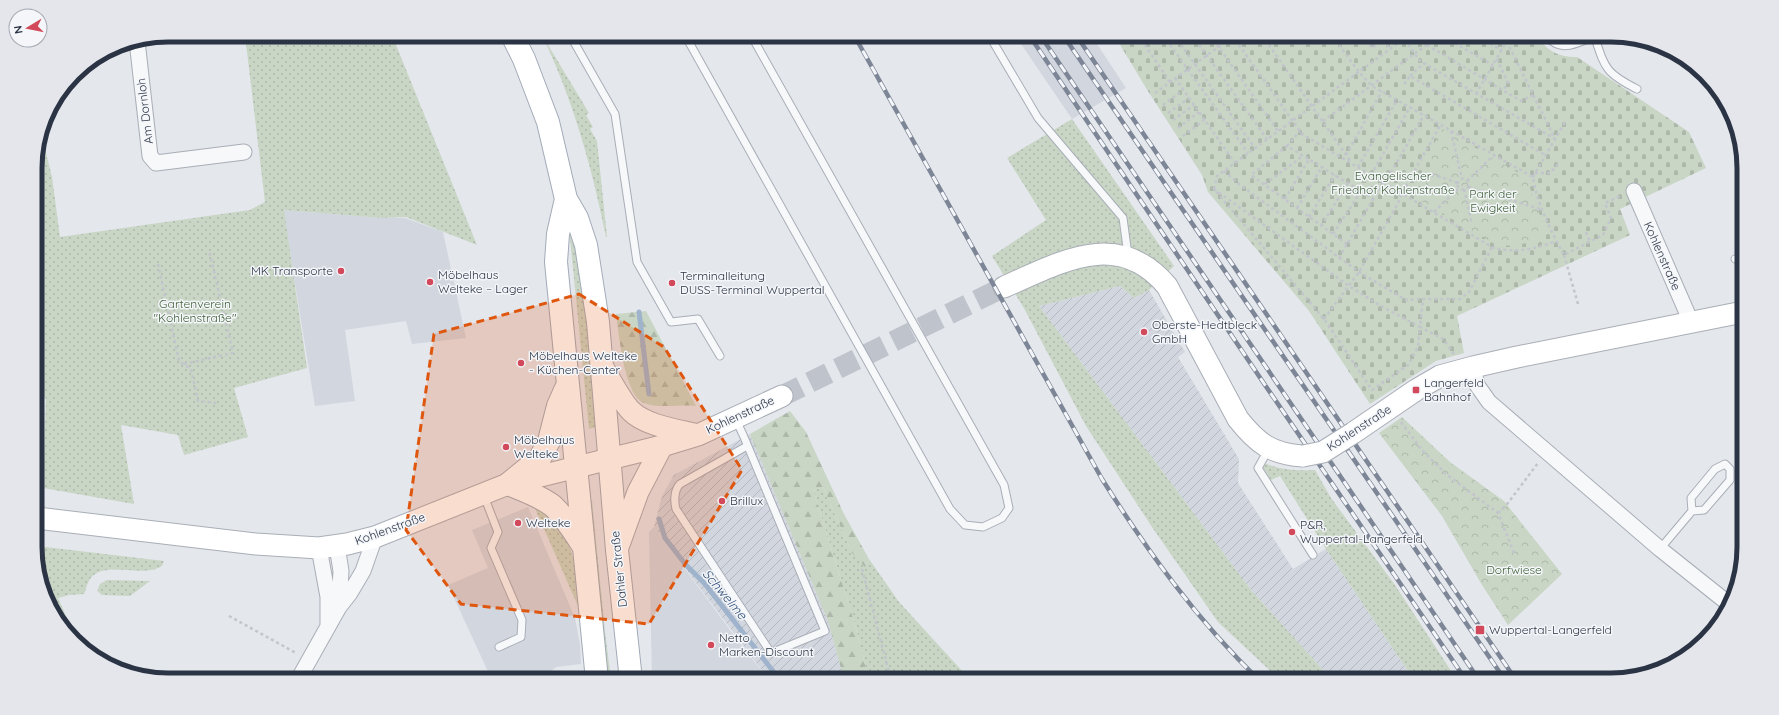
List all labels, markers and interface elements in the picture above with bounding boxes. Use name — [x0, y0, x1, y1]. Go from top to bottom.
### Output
north arrow — [8, 8, 48, 48]
text: N — [11, 25, 26, 35]
street label: Am Dornloh — [133, 77, 156, 145]
park label: Evangelischer Friedhof Kohlenstraße — [1331, 168, 1455, 197]
park label: Park der Ewigkeit — [1469, 186, 1517, 215]
street label: Kohlenstraße — [1641, 219, 1684, 293]
place label: MK Transporte — [251, 263, 333, 278]
marker: MK Transporte — [336, 266, 346, 276]
place label: Möbelhaus Welteke – Lager — [438, 267, 528, 296]
place label: Terminalleitung DUSS-Terminal Wuppertal — [680, 268, 825, 297]
marker: Möbelhaus Welteke – Lager — [425, 277, 435, 287]
marker: Terminalleitung DUSS-Terminal Wuppertal — [667, 278, 677, 288]
park label: Gartenverein "Kohlenstraße" — [154, 296, 237, 325]
place label: Oberste-Hedtbleck GmbH — [1152, 317, 1257, 346]
marker: Oberste-Hedtbleck GmbH — [1139, 327, 1149, 337]
place label: Möbelhaus Welteke - Küchen-Center — [529, 348, 638, 377]
marker: Möbelhaus Welteke - Küchen-Center — [516, 358, 526, 368]
place label: Langerfeld Bahnhof — [1424, 375, 1484, 404]
marker: Langerfeld Bahnhof — [1411, 385, 1421, 395]
street label: Kohlenstraße — [703, 392, 777, 437]
street label: Kohlenstraße — [1324, 401, 1394, 454]
place label: Möbelhaus Welteke — [514, 432, 575, 461]
marker: Möbelhaus Welteke — [501, 442, 511, 452]
place label: Brillux — [730, 493, 763, 508]
marker: Brillux — [717, 496, 727, 506]
street label: Kohlenstraße — [353, 509, 427, 548]
place label: Welteke — [526, 515, 571, 530]
place label: P&R, Wuppertal-Langerfeld — [1300, 517, 1423, 546]
marker: Welteke — [513, 518, 523, 528]
marker: P&R, Wuppertal-Langerfeld — [1287, 527, 1297, 537]
street label: Dahler Straße — [607, 530, 630, 608]
park label: Dorfwiese — [1486, 562, 1542, 577]
water label: Schwelme — [699, 566, 751, 623]
place label: Wuppertal-Langerfeld — [1489, 622, 1612, 637]
marker: Wuppertal-Langerfeld — [1474, 624, 1486, 636]
place label: Netto Marken-Discount — [719, 630, 814, 659]
marker: Netto Marken-Discount — [706, 640, 716, 650]

